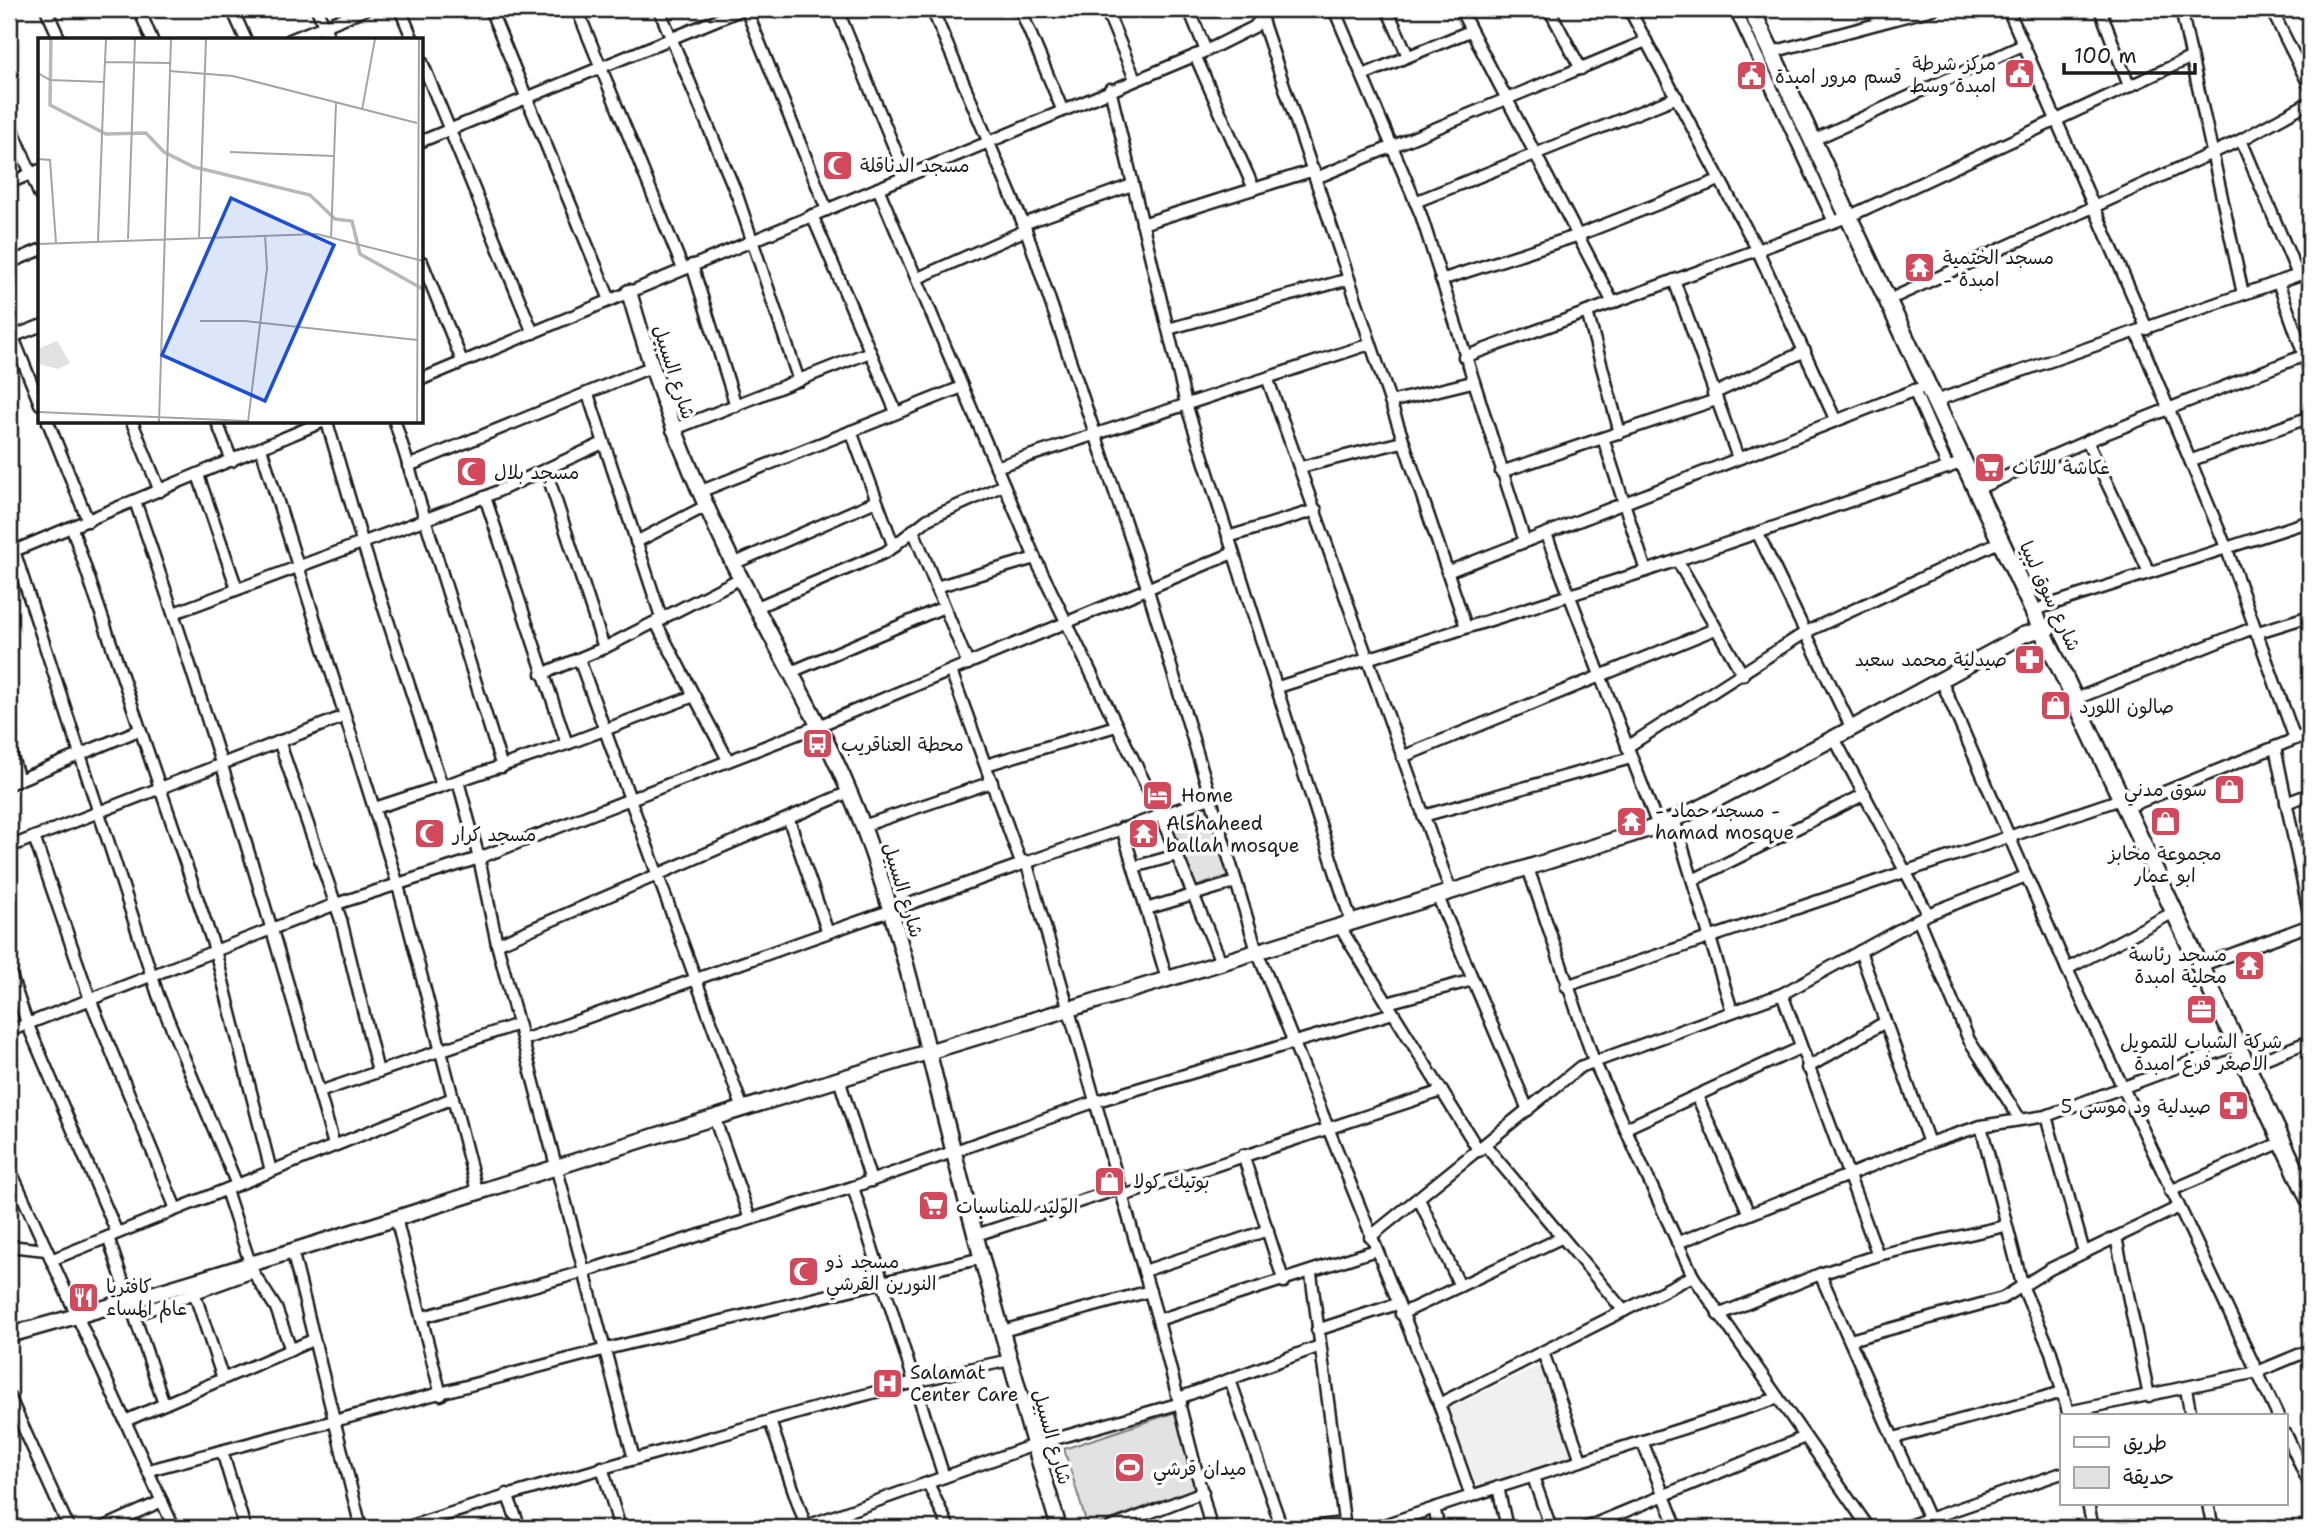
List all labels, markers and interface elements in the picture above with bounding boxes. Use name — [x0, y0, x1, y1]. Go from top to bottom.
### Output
scale bar — [2064, 32, 2195, 76]
inset map — [38, 38, 424, 424]
text: 100 m — [2074, 42, 2137, 70]
place label: مركز شرطة امبدة وسط — [1909, 51, 1996, 98]
public building icon: مركز شرطة امبدة وسط — [2002, 57, 2036, 91]
public building icon: قسم مرور امبدة — [1735, 59, 1769, 93]
place label: قسم مرور امبدة — [1775, 64, 1902, 91]
mosque icon: مسجد الدناقلة — [820, 148, 854, 182]
place label: مسجد الدناقلة — [860, 153, 970, 178]
place label: مسجد الختمية - امبدة — [1943, 245, 2054, 292]
temple icon: مسجد الختمية - امبدة — [1903, 251, 1937, 285]
street label: شارع السبيل — [646, 322, 701, 423]
supermarket icon: عكاشة للاثاث — [1972, 450, 2006, 484]
mosque icon: مسجد بلال — [454, 455, 488, 489]
place label: عكاشة للاثاث — [2012, 455, 2110, 480]
place label: مسجد بلال — [494, 460, 579, 485]
street label: شارع سوق ليبيا — [2013, 537, 2086, 656]
pharmacy icon: صيدلية محمد سعبد — [2013, 642, 2047, 676]
place label: صيدلية محمد سعبد — [1855, 647, 2007, 672]
shop icon: صالون اللورد — [2039, 689, 2073, 723]
place label: صالون اللورد — [2079, 694, 2174, 719]
bus stop icon: محطة العناقريب — [801, 727, 835, 761]
place label: محطة العناقريب — [841, 732, 964, 757]
shop icon: سوق مدني — [2213, 772, 2247, 806]
place label: سوق مدني — [2124, 777, 2207, 806]
hotel icon: Home — [1141, 778, 1175, 812]
place label: Home — [1181, 783, 1233, 808]
place label: - مسجد حماد - hamad mosque — [1655, 798, 1794, 845]
temple icon: - مسجد حماد - hamad mosque — [1615, 804, 1649, 838]
shop icon: مجموعة مخابز ابو عمار — [2148, 805, 2182, 839]
place label: Alshaheed ballah mosque — [1166, 811, 1300, 858]
mosque icon: مسجد كرار — [413, 817, 447, 851]
temple icon: Alshaheed ballah mosque — [1126, 817, 1160, 851]
place label: مسجد كرار — [451, 822, 536, 847]
street label: شارع السبيل — [876, 840, 929, 941]
place label: مجموعة مخابز ابو عمار — [2107, 841, 2222, 888]
place label: مسجد رئاسة محلية امبدة — [2129, 942, 2227, 989]
temple icon: مسجد رئاسة محلية امبدة — [2233, 948, 2267, 982]
office icon: شركة الشباب للتمويل الاصغر فرع امبدة — [2184, 993, 2218, 1027]
place label: شركة الشباب للتمويل الاصغر فرع امبدة — [2120, 1029, 2282, 1077]
pharmacy icon: صيدلية ود موسى 5 — [2217, 1089, 2251, 1123]
place label: صيدلية ود موسى 5 — [2061, 1094, 2211, 1119]
shop icon: بوتيك كولا — [1093, 1164, 1127, 1198]
place label: بوتيك كولا — [1133, 1169, 1210, 1194]
supermarket icon: الوليد للمناسبات — [916, 1189, 950, 1223]
place label: الوليد للمناسبات — [956, 1194, 1078, 1219]
place label: مسجد ذو النورين القرشي — [824, 1249, 936, 1300]
mosque icon: مسجد ذو النورين القرشي — [786, 1255, 820, 1289]
place label: كافتريا عالم المساء — [106, 1274, 187, 1323]
restaurant icon: كافتريا عالم المساء — [66, 1280, 100, 1314]
place label: Salamat Center Care — [910, 1360, 1019, 1407]
hospital icon: Salamat Center Care — [870, 1366, 904, 1400]
street label: شارع السبيل — [1026, 1386, 1078, 1488]
legend — [2060, 1414, 2288, 1506]
text: طريق — [2123, 1429, 2167, 1457]
sports icon: ميدان قرشي — [1113, 1451, 1147, 1485]
place label: ميدان قرشي — [1153, 1456, 1246, 1485]
text: حديقة — [2123, 1463, 2174, 1491]

